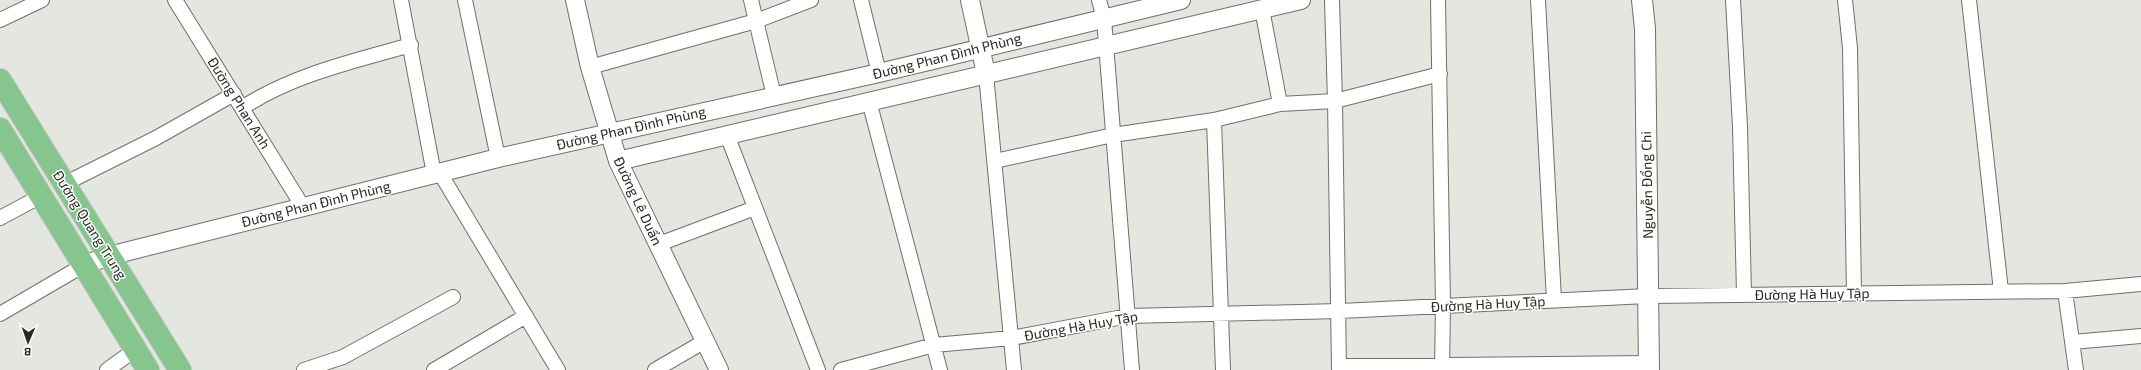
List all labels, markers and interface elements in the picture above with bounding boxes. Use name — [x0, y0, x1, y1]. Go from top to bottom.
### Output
street label: Đường Phan Đình Phùng — [871, 29, 1023, 82]
street label: Đường Phan Anh — [204, 54, 274, 152]
street label: Đường Phan Đình Phùng — [555, 102, 707, 153]
street label: Nguyễn Đổng Chi — [1637, 131, 1656, 239]
street label: Đường Lê Duẩn — [611, 154, 666, 248]
street label: Đường Quang Trung — [50, 167, 131, 282]
street label: Đường Phan Đình Phùng — [240, 177, 392, 230]
street label: Đường Hà Huy Tập — [1754, 284, 1870, 303]
street label: Đường Hà Huy Tập — [1430, 292, 1546, 315]
street label: Đường Hà Huy Tập — [1023, 307, 1139, 344]
north arrow — [8, 322, 48, 362]
text: B — [24, 346, 31, 359]

